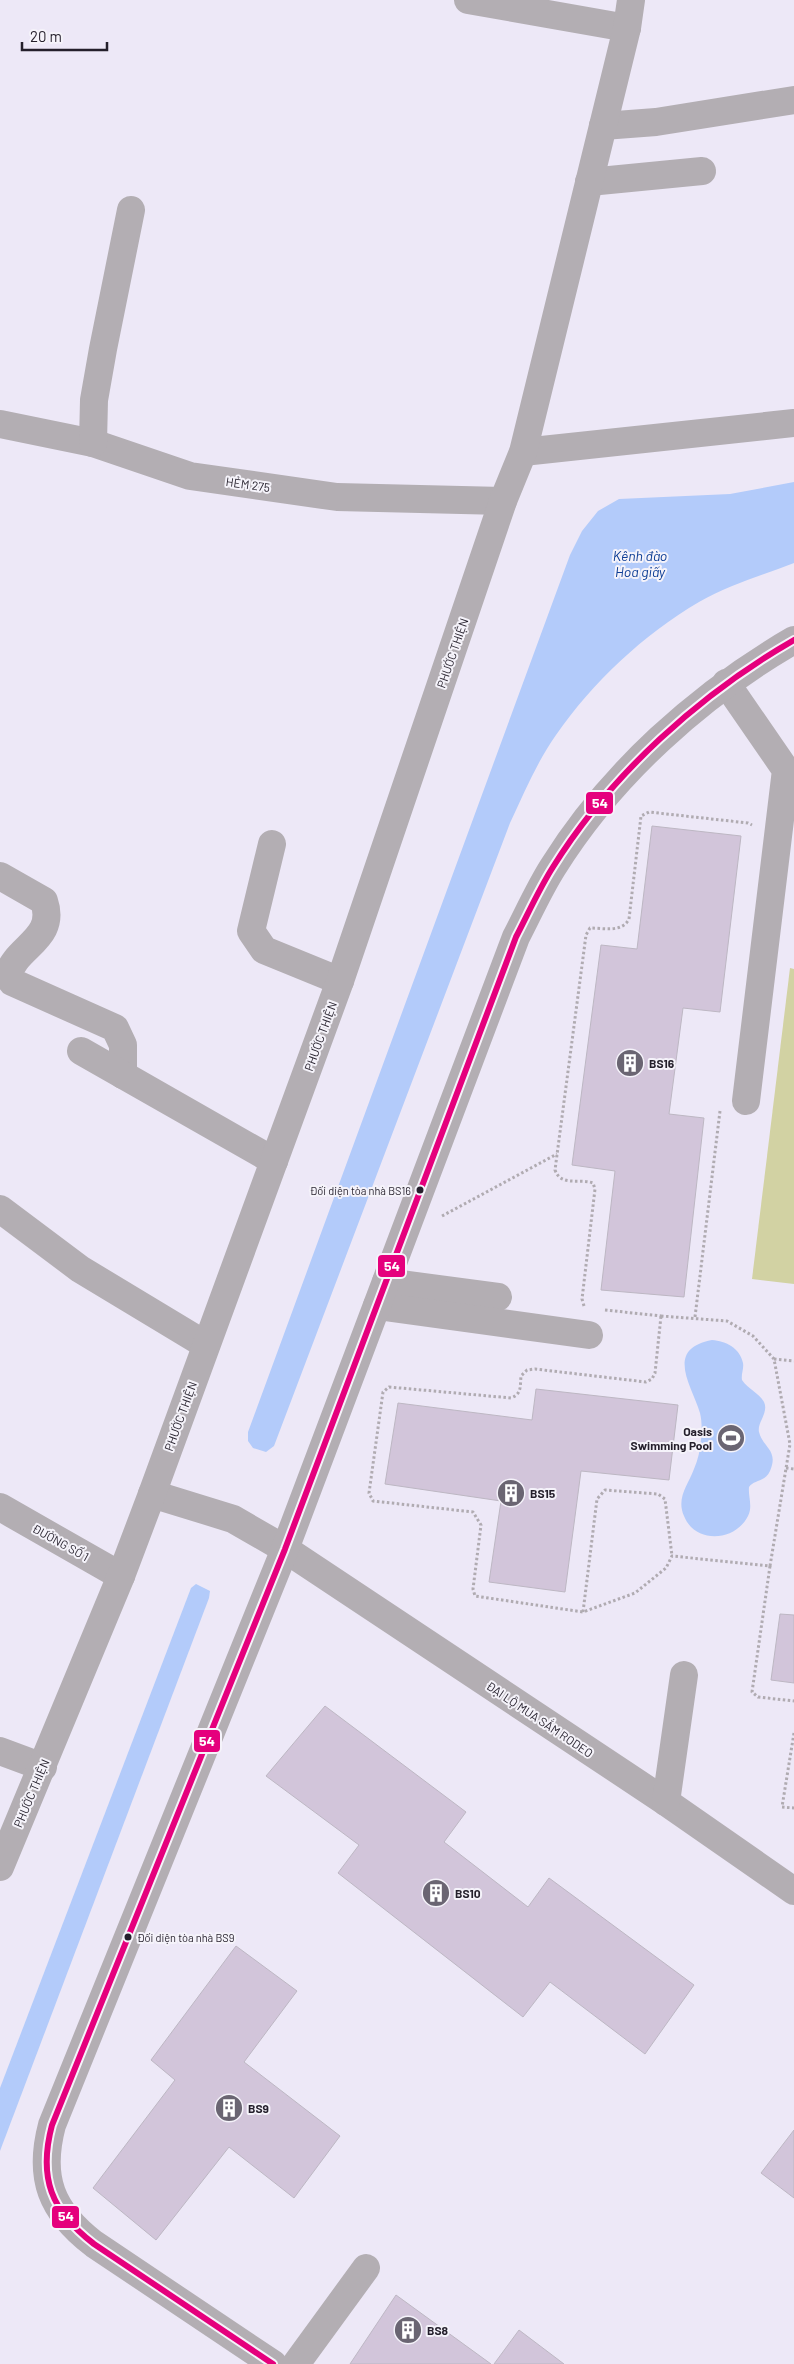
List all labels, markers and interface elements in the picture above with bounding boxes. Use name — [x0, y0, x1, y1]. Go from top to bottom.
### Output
scale bar — [22, 20, 108, 52]
text: 20 m — [30, 27, 62, 45]
street label: HẺM 275 — [225, 474, 271, 494]
water label: Kênh đào Hoa giấy — [613, 547, 667, 580]
street label: PHƯỚC THIỆN — [434, 616, 470, 690]
line badge: 54 — [585, 791, 614, 815]
text: 54 — [592, 794, 608, 811]
street label: PHƯỚC THIỆN — [301, 999, 339, 1073]
building icon: BS16 — [615, 1048, 645, 1078]
place label: BS16 — [649, 1056, 675, 1070]
place label: Đối diện tòa nhà BS16 — [310, 1184, 411, 1197]
marker: Đối diện tòa nhà BS16 — [415, 1185, 425, 1195]
line badge: 54 — [377, 1254, 406, 1278]
text: 54 — [384, 1257, 400, 1274]
street label: PHƯỚC THIỆN — [161, 1379, 199, 1453]
sports icon: Oasis Swimming Pool — [716, 1423, 746, 1453]
place label: Oasis Swimming Pool — [631, 1424, 712, 1452]
building icon: BS15 — [496, 1478, 526, 1508]
place label: BS15 — [530, 1486, 556, 1500]
street label: ĐƯỜNG SỐ 1 — [30, 1521, 92, 1563]
street label: ĐẠI LỘ MUA SẮM RODEO — [484, 1678, 596, 1760]
line badge: 54 — [193, 1729, 221, 1753]
text: 54 — [199, 1732, 215, 1749]
street label: PHƯỚC THIỆN — [10, 1757, 52, 1829]
building icon: BS10 — [421, 1878, 451, 1908]
place label: BS10 — [455, 1886, 481, 1900]
place label: Đối diện tòa nhà BS9 — [137, 1931, 235, 1944]
marker: Đối diện tòa nhà BS9 — [123, 1932, 133, 1942]
building icon: BS9 — [214, 2093, 244, 2123]
place label: BS9 — [248, 2101, 269, 2115]
line badge: 54 — [51, 2205, 80, 2229]
text: 54 — [58, 2207, 74, 2224]
building icon: BS8 — [393, 2315, 423, 2345]
place label: BS8 — [427, 2323, 449, 2337]

